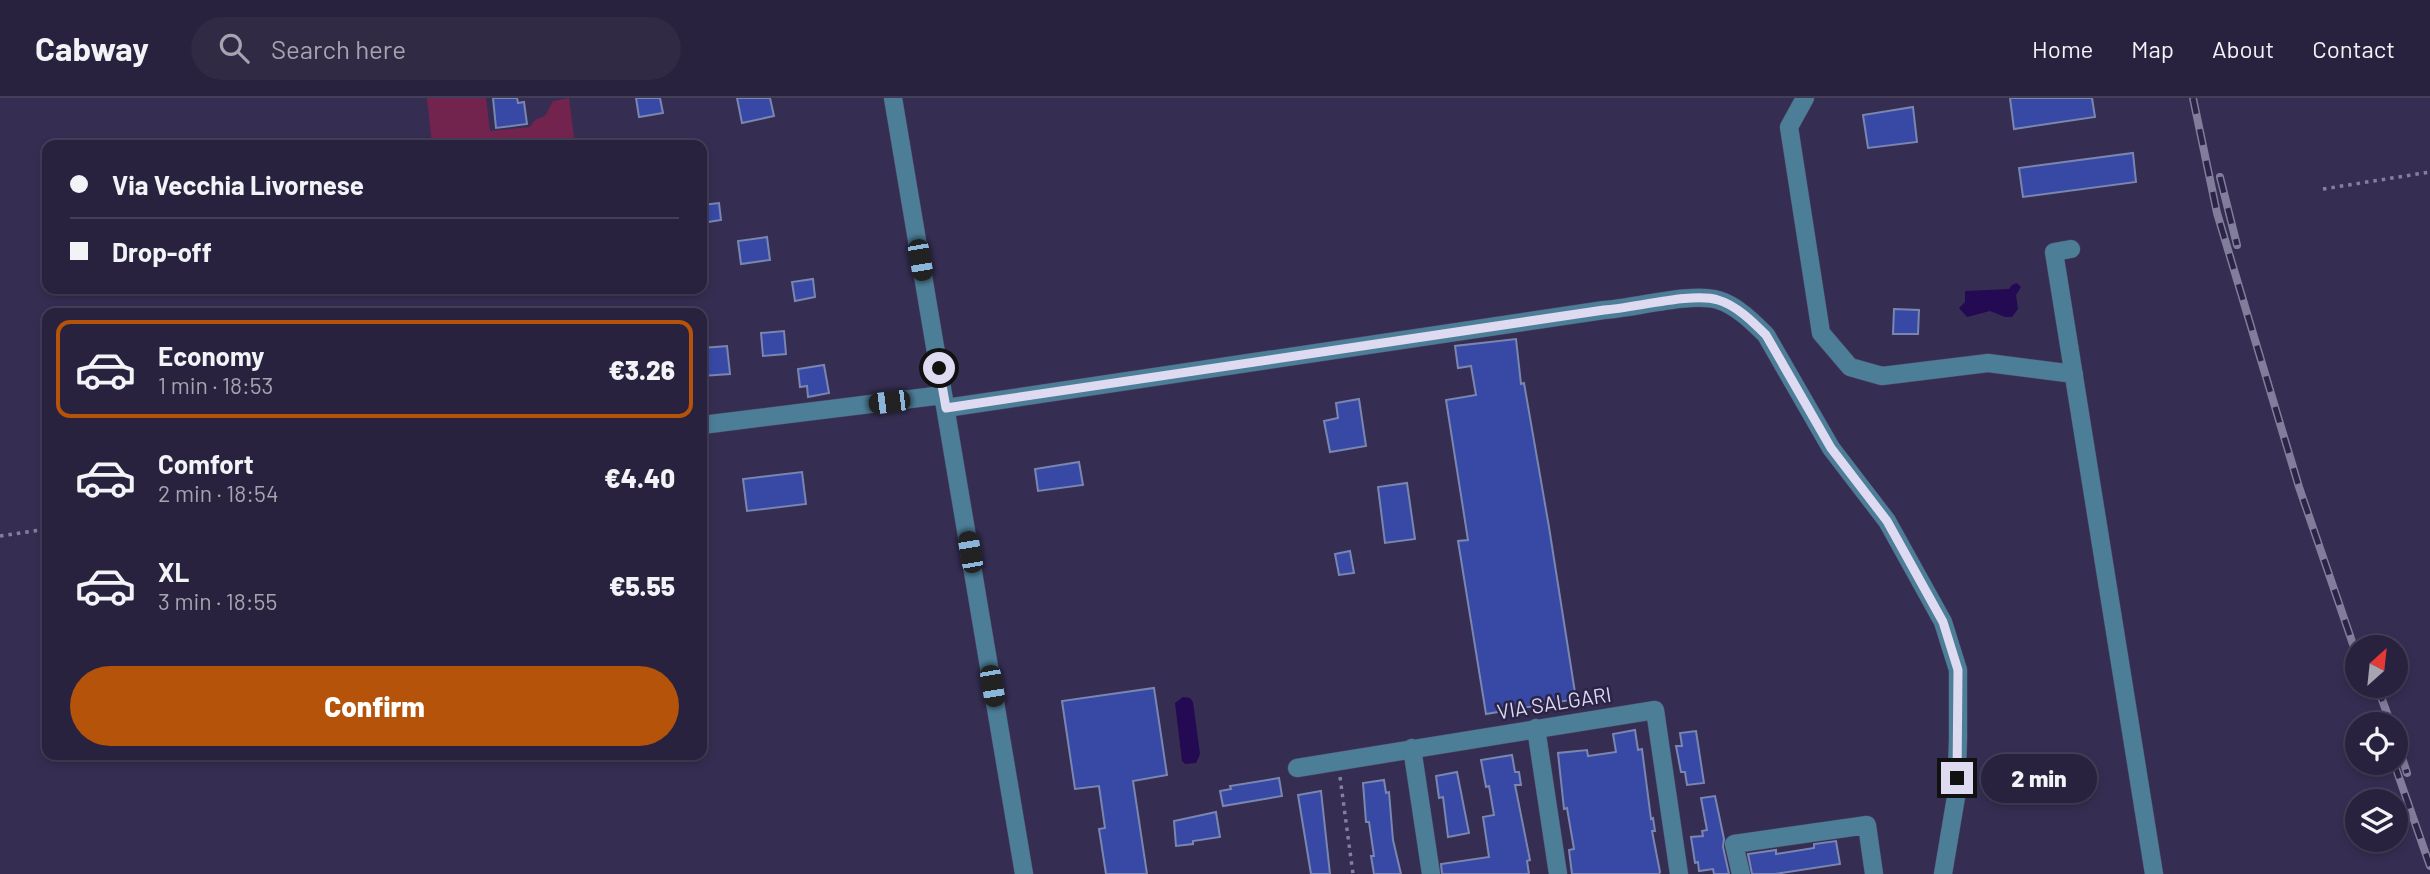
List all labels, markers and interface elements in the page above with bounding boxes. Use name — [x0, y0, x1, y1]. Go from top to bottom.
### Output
search box — [191, 17, 681, 80]
text: Cabway — [35, 28, 149, 68]
icon: search — [215, 29, 253, 67]
text: Search here — [271, 33, 406, 64]
text: Home — [2032, 34, 2093, 63]
text: Map — [2131, 34, 2174, 63]
text: About — [2212, 34, 2274, 63]
text: Contact — [2312, 34, 2395, 63]
text: Via Vecchia Livornese — [112, 169, 364, 200]
text: Drop-off — [112, 236, 212, 267]
car — [907, 237, 934, 283]
icon: car — [74, 338, 137, 401]
text: Economy — [158, 340, 264, 371]
route start — [923, 352, 955, 384]
text: €3.26 — [608, 354, 675, 385]
text: 1 min · 18:53 — [158, 371, 273, 399]
car — [867, 389, 912, 415]
icon: car — [74, 446, 137, 509]
text: Comfort — [158, 448, 254, 479]
text: €4.40 — [604, 462, 675, 493]
text: 2 min · 18:54 — [158, 479, 279, 507]
car — [957, 529, 984, 575]
icon: car — [74, 554, 137, 617]
text: XL — [158, 556, 189, 587]
text: €5.55 — [609, 570, 675, 601]
text: 3 min · 18:55 — [158, 587, 277, 615]
north arrow — [2345, 635, 2408, 698]
map controls — [2345, 635, 2408, 852]
car — [979, 663, 1006, 709]
button: Confirm — [70, 666, 679, 746]
street label: VIA SALGARI — [1495, 681, 1613, 723]
button: locate — [2345, 712, 2408, 775]
callout: 2 min — [1982, 754, 2097, 802]
route end — [1941, 762, 1973, 794]
text: 2 min — [2011, 764, 2067, 792]
button: layers — [2345, 789, 2408, 852]

